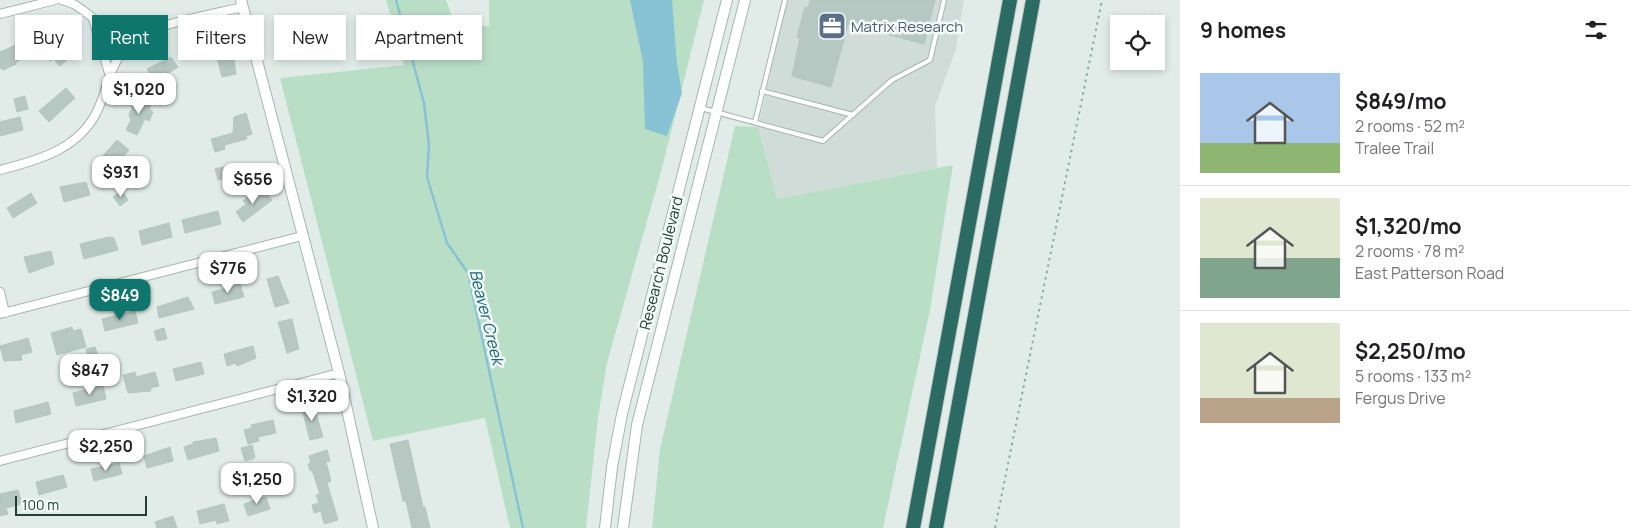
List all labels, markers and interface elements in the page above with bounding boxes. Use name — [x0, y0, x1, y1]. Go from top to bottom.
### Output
office icon: Matrix Research — [817, 11, 847, 41]
chip: Buy — [15, 15, 82, 60]
chip: Rent — [92, 15, 168, 60]
chip: Filters — [178, 15, 264, 60]
chip: New — [274, 15, 346, 60]
chip: Apartment — [356, 15, 482, 60]
map controls — [1110, 15, 1165, 70]
button: locate — [1110, 15, 1165, 70]
place label: Matrix Research — [851, 16, 963, 37]
text: 9 homes — [1200, 16, 1286, 44]
icon: filters — [1582, 16, 1610, 44]
pin: $1,020 — [98, 72, 180, 115]
text: $1,020 — [113, 78, 165, 100]
text: $849/mo — [1355, 87, 1447, 115]
icon: home — [1240, 93, 1300, 153]
text: 2 rooms · 52 m² — [1355, 115, 1465, 137]
text: Tralee Trail — [1355, 137, 1434, 159]
pin: $931 — [91, 156, 151, 198]
text: $931 — [103, 161, 139, 183]
pin: $656 — [223, 162, 283, 205]
text: $656 — [233, 168, 273, 190]
street label: Research Boulevard — [634, 194, 688, 332]
text: $1,320/mo — [1355, 212, 1462, 240]
icon: home — [1240, 218, 1300, 278]
text: 2 rooms · 78 m² — [1355, 240, 1464, 262]
pin: $776 — [198, 252, 258, 294]
text: $776 — [209, 257, 247, 279]
text: East Patterson Road — [1355, 262, 1504, 284]
water label: Beaver Creek — [465, 267, 510, 369]
pin: $849 — [90, 278, 150, 321]
text: $849 — [100, 284, 140, 306]
text: $2,250/mo — [1355, 337, 1466, 365]
icon: home — [1240, 343, 1300, 403]
pin: $847 — [60, 354, 120, 396]
text: $847 — [71, 359, 109, 381]
text: 5 rooms · 133 m² — [1355, 365, 1471, 387]
pin: $1,320 — [271, 380, 353, 422]
text: $1,320 — [287, 385, 337, 407]
text: Fergus Drive — [1355, 387, 1446, 409]
pin: $2,250 — [65, 430, 147, 472]
text: $2,250 — [79, 435, 133, 457]
pin: $1,250 — [216, 462, 298, 505]
text: $1,250 — [232, 468, 282, 490]
scale bar — [15, 493, 148, 516]
text: 100 m — [22, 495, 59, 514]

